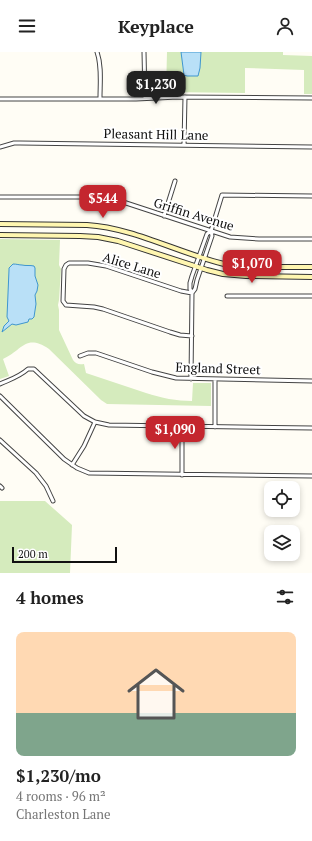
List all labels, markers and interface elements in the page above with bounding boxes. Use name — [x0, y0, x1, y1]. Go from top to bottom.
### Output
text: Keyplace — [118, 14, 194, 38]
icon: menu — [16, 15, 38, 37]
icon: person — [274, 15, 296, 37]
pin: $1,230 — [123, 71, 189, 105]
text: $1,230 — [136, 75, 176, 93]
street label: Pleasant Hill Lane — [103, 124, 209, 144]
pin: $544 — [79, 185, 127, 219]
text: $544 — [88, 189, 118, 207]
street label: Griffin Avenue — [152, 193, 236, 235]
street label: Alice Lane — [101, 248, 163, 282]
pin: $1,070 — [219, 250, 285, 284]
text: $1,070 — [232, 254, 272, 272]
street label: England Street — [175, 358, 261, 378]
pin: $1,090 — [142, 416, 208, 450]
text: $1,090 — [155, 420, 195, 438]
map controls — [264, 481, 300, 561]
button: locate — [264, 481, 300, 517]
button: layers — [264, 525, 300, 561]
scale bar — [12, 545, 117, 564]
text: 200 m — [18, 547, 48, 561]
text: 4 homes — [16, 586, 84, 609]
icon: filters — [274, 586, 296, 608]
icon: home — [120, 658, 192, 730]
text: $1,230/mo — [16, 764, 101, 787]
text: 4 rooms · 96 m² — [16, 787, 106, 805]
text: Charleston Lane — [16, 805, 111, 823]

